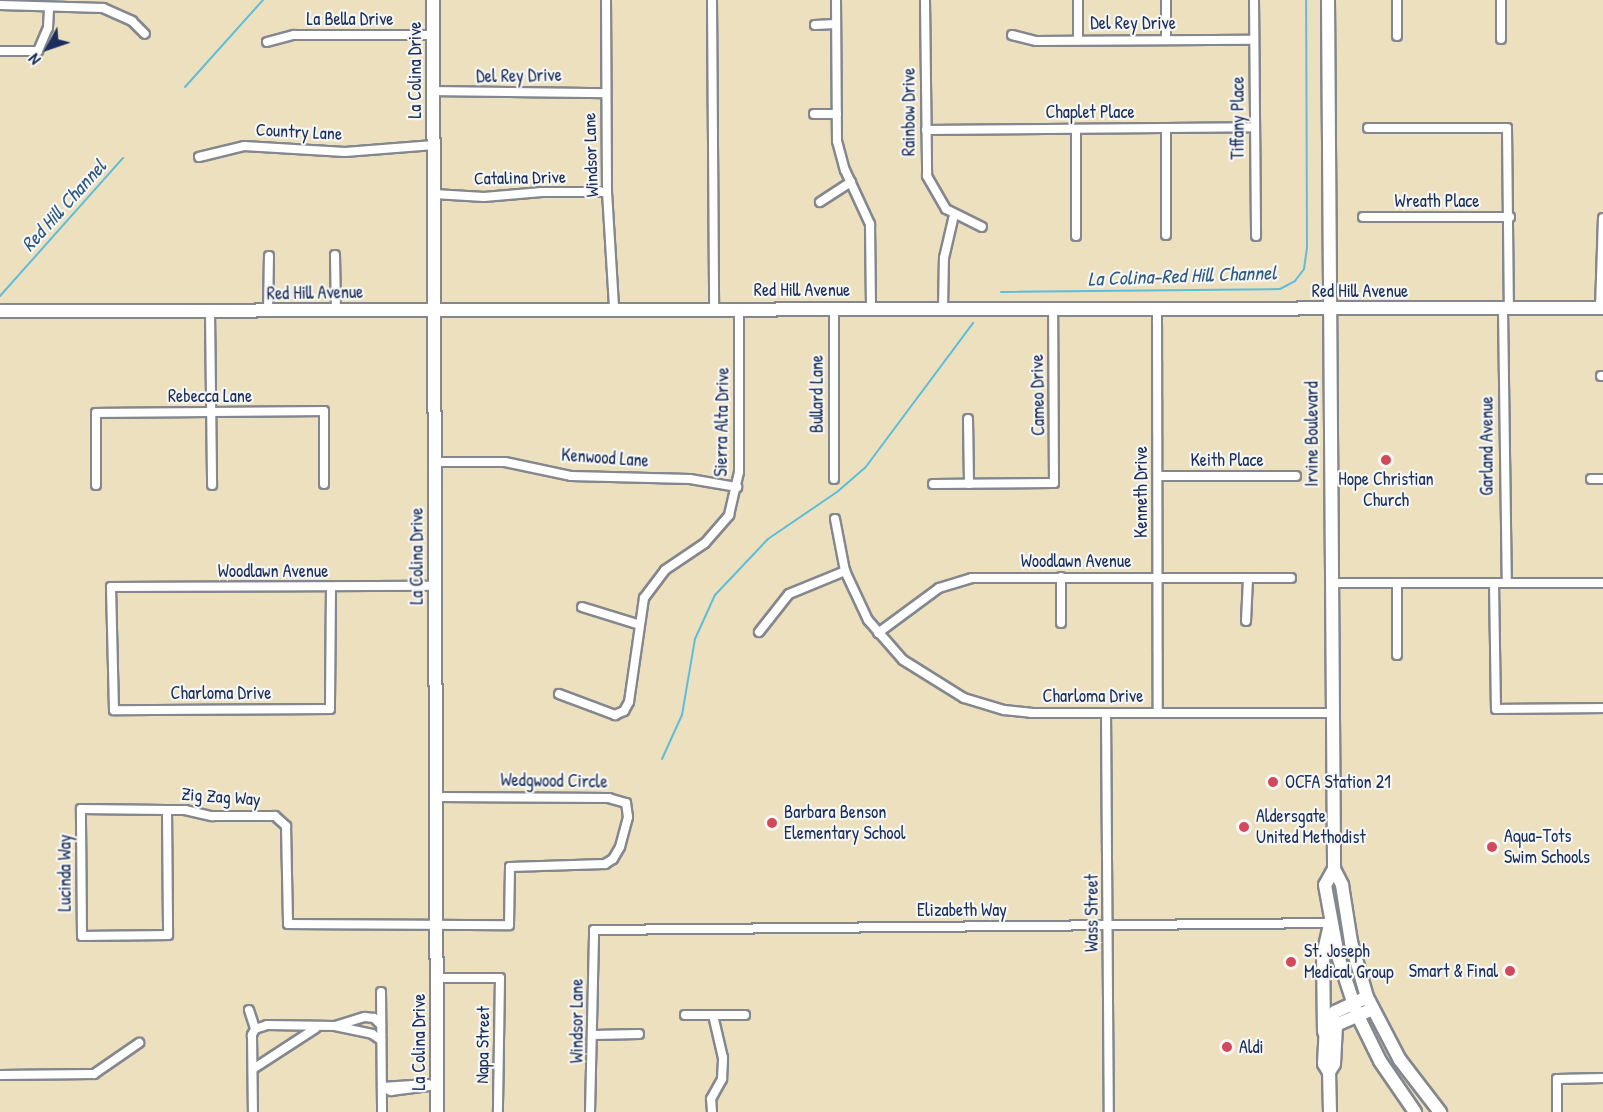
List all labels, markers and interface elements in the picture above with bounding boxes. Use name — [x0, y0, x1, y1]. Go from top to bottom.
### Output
street label: La Bella Drive — [306, 8, 394, 30]
street label: Del Rey Drive — [1090, 12, 1176, 34]
north arrow — [18, 18, 78, 78]
street label: La Colina Drive — [404, 21, 426, 119]
text: N — [23, 49, 45, 70]
street label: Del Rey Drive — [476, 64, 562, 88]
street label: Rainbow Drive — [898, 68, 920, 156]
street label: Tiffany Place — [1227, 76, 1249, 160]
street label: Chaplet Place — [1045, 101, 1135, 123]
street label: Windsor Lane — [579, 112, 603, 198]
street label: Country Lane — [255, 119, 343, 145]
water label: Red Hill Channel — [16, 154, 110, 256]
street label: Catalina Drive — [474, 166, 566, 190]
street label: Wreath Place — [1395, 190, 1479, 212]
water label: La Colina-Red Hill Channel — [1087, 260, 1277, 290]
street label: Red Hill Avenue — [754, 279, 850, 301]
street label: Red Hill Avenue — [1312, 280, 1408, 302]
street label: Red Hill Avenue — [267, 281, 363, 305]
street label: Cameo Drive — [1026, 354, 1050, 436]
street label: Bullard Lane — [806, 355, 828, 433]
street label: Sierra Alta Drive — [710, 367, 734, 477]
street label: Irvine Boulevard — [1301, 381, 1323, 487]
street label: Rebecca Lane — [168, 385, 252, 407]
street label: Garland Avenue — [1476, 396, 1498, 496]
street label: Kenwood Lane — [560, 444, 650, 472]
street label: Kenneth Drive — [1130, 446, 1152, 538]
street label: Keith Place — [1190, 449, 1264, 471]
marker: Hope Christian Church — [1379, 453, 1393, 467]
place label: Hope Christian Church — [1338, 469, 1434, 512]
street label: La Colina Drive — [406, 507, 428, 605]
street label: Woodlawn Avenue — [1021, 550, 1131, 572]
street label: Woodlawn Avenue — [218, 560, 328, 582]
street label: Charloma Drive — [171, 682, 271, 704]
street label: Charloma Drive — [1043, 685, 1143, 707]
street label: Wedgwood Circle — [500, 769, 608, 793]
place label: OCFA Station 21 — [1285, 771, 1391, 793]
marker: OCFA Station 21 — [1266, 775, 1280, 789]
street label: Zig Zag Way — [181, 783, 261, 811]
place label: Barbara Benson Elementary School — [784, 802, 905, 844]
place label: Aldersgate United Methodist — [1256, 806, 1366, 848]
marker: Barbara Benson Elementary School — [765, 816, 779, 830]
marker: Aldersgate United Methodist — [1237, 820, 1251, 834]
place label: Aqua-Tots Swim Schools — [1504, 826, 1590, 868]
street label: Lucinda Way — [54, 834, 76, 912]
marker: Aqua-Tots Swim Schools — [1485, 840, 1499, 854]
street label: Wass Street — [1081, 874, 1103, 952]
street label: Elizabeth Way — [917, 899, 1007, 921]
place label: St. Joseph Medical Group — [1304, 941, 1394, 984]
marker: St. Joseph Medical Group — [1282, 953, 1300, 971]
place label: Smart & Final — [1409, 960, 1498, 982]
marker: Smart & Final — [1503, 964, 1517, 978]
street label: Windsor Lane — [566, 979, 588, 1063]
street label: La Colina Drive — [408, 993, 430, 1091]
street label: Napa Street — [472, 1006, 494, 1084]
place label: Aldi — [1239, 1036, 1264, 1058]
marker: Aldi — [1220, 1040, 1234, 1054]

